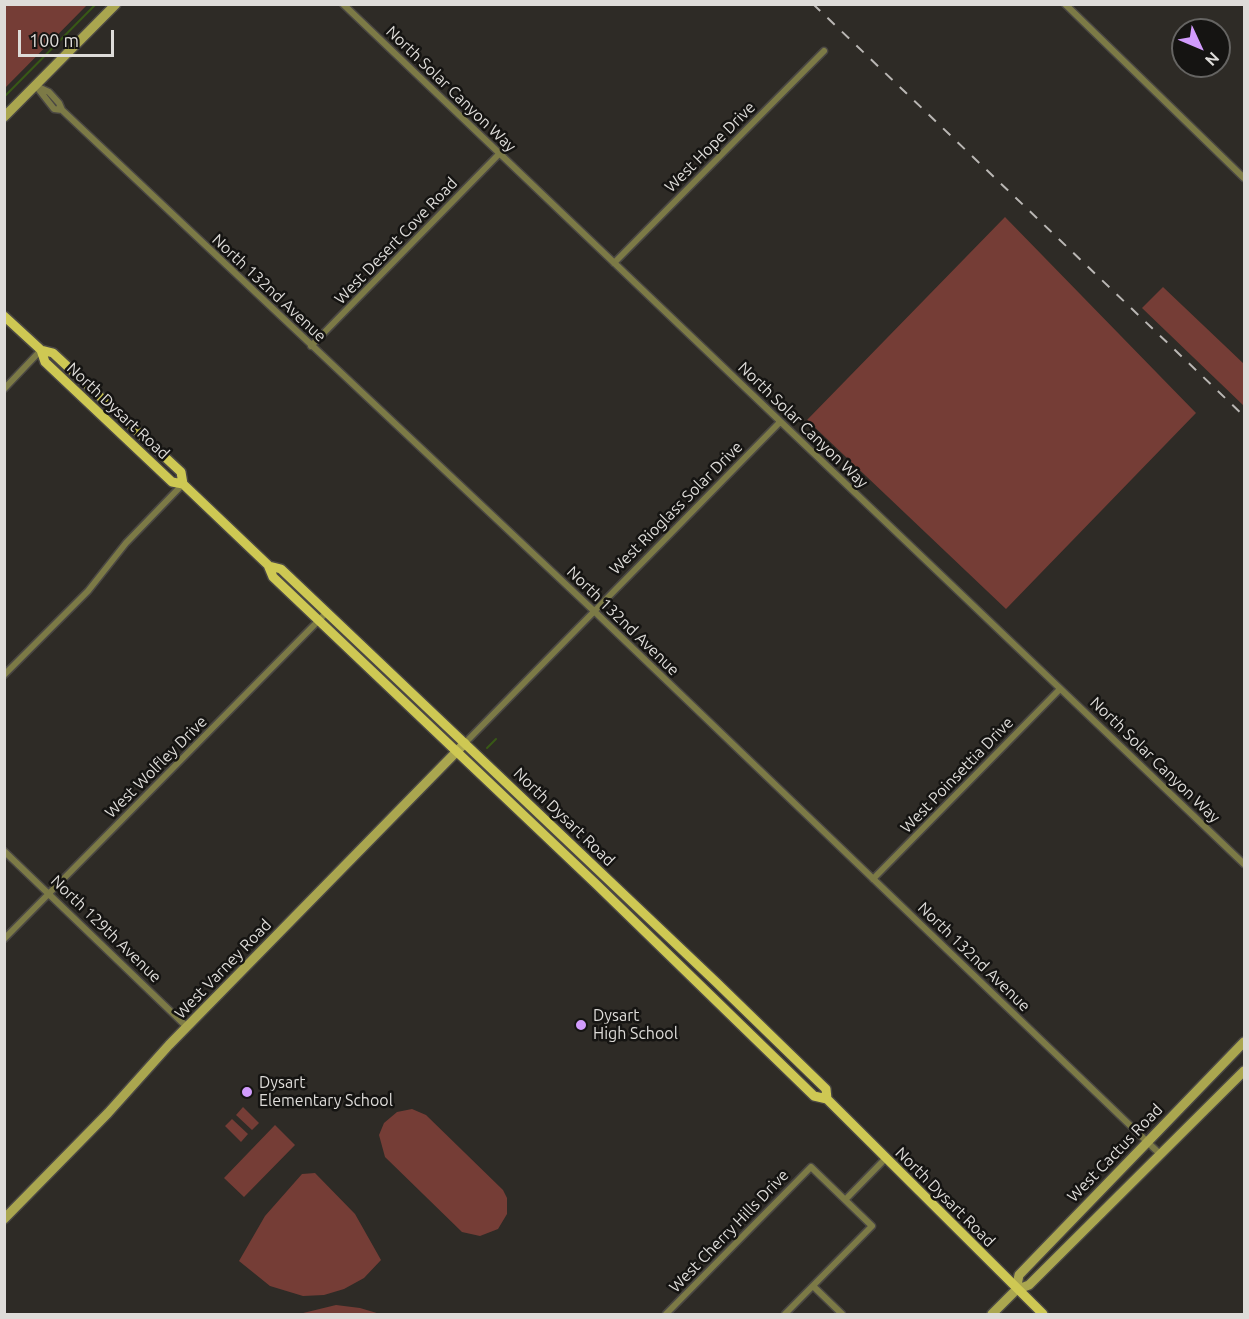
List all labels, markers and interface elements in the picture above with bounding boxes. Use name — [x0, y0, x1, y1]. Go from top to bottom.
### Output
scale bar — [21, 18, 117, 56]
north arrow — [1171, 18, 1231, 78]
street label: North Solar Canyon Way — [382, 22, 520, 156]
text: 100 m — [29, 30, 79, 50]
text: N — [1202, 49, 1223, 70]
street label: West Hope Drive — [661, 98, 759, 196]
street label: West Desert Cove Road — [331, 174, 461, 308]
street label: North 132nd Avenue — [208, 230, 330, 346]
street label: North Solar Canyon Way — [734, 358, 872, 492]
street label: North Dysart Road — [63, 359, 173, 463]
street label: West Rioglass Solar Drive — [605, 437, 747, 579]
street label: North 132nd Avenue — [563, 562, 683, 680]
street label: North Solar Canyon Way — [1086, 693, 1224, 827]
street label: West Wolfley Drive — [101, 712, 211, 822]
street label: West Poinsettia Drive — [897, 713, 1017, 837]
street label: North Dysart Road — [509, 764, 619, 870]
street label: North 129th Avenue — [47, 871, 165, 987]
street label: North 132nd Avenue — [914, 898, 1034, 1016]
street label: West Varney Road — [171, 915, 275, 1023]
place label: Dysart High School — [593, 1006, 678, 1044]
marker: Dysart High School — [574, 1018, 588, 1032]
place label: Dysart Elementary School — [259, 1073, 393, 1111]
marker: Dysart Elementary School — [240, 1085, 254, 1099]
street label: West Cactus Road — [1063, 1100, 1167, 1206]
street label: North Dysart Road — [891, 1143, 999, 1251]
street label: West Cherry Hills Drive — [665, 1165, 793, 1297]

